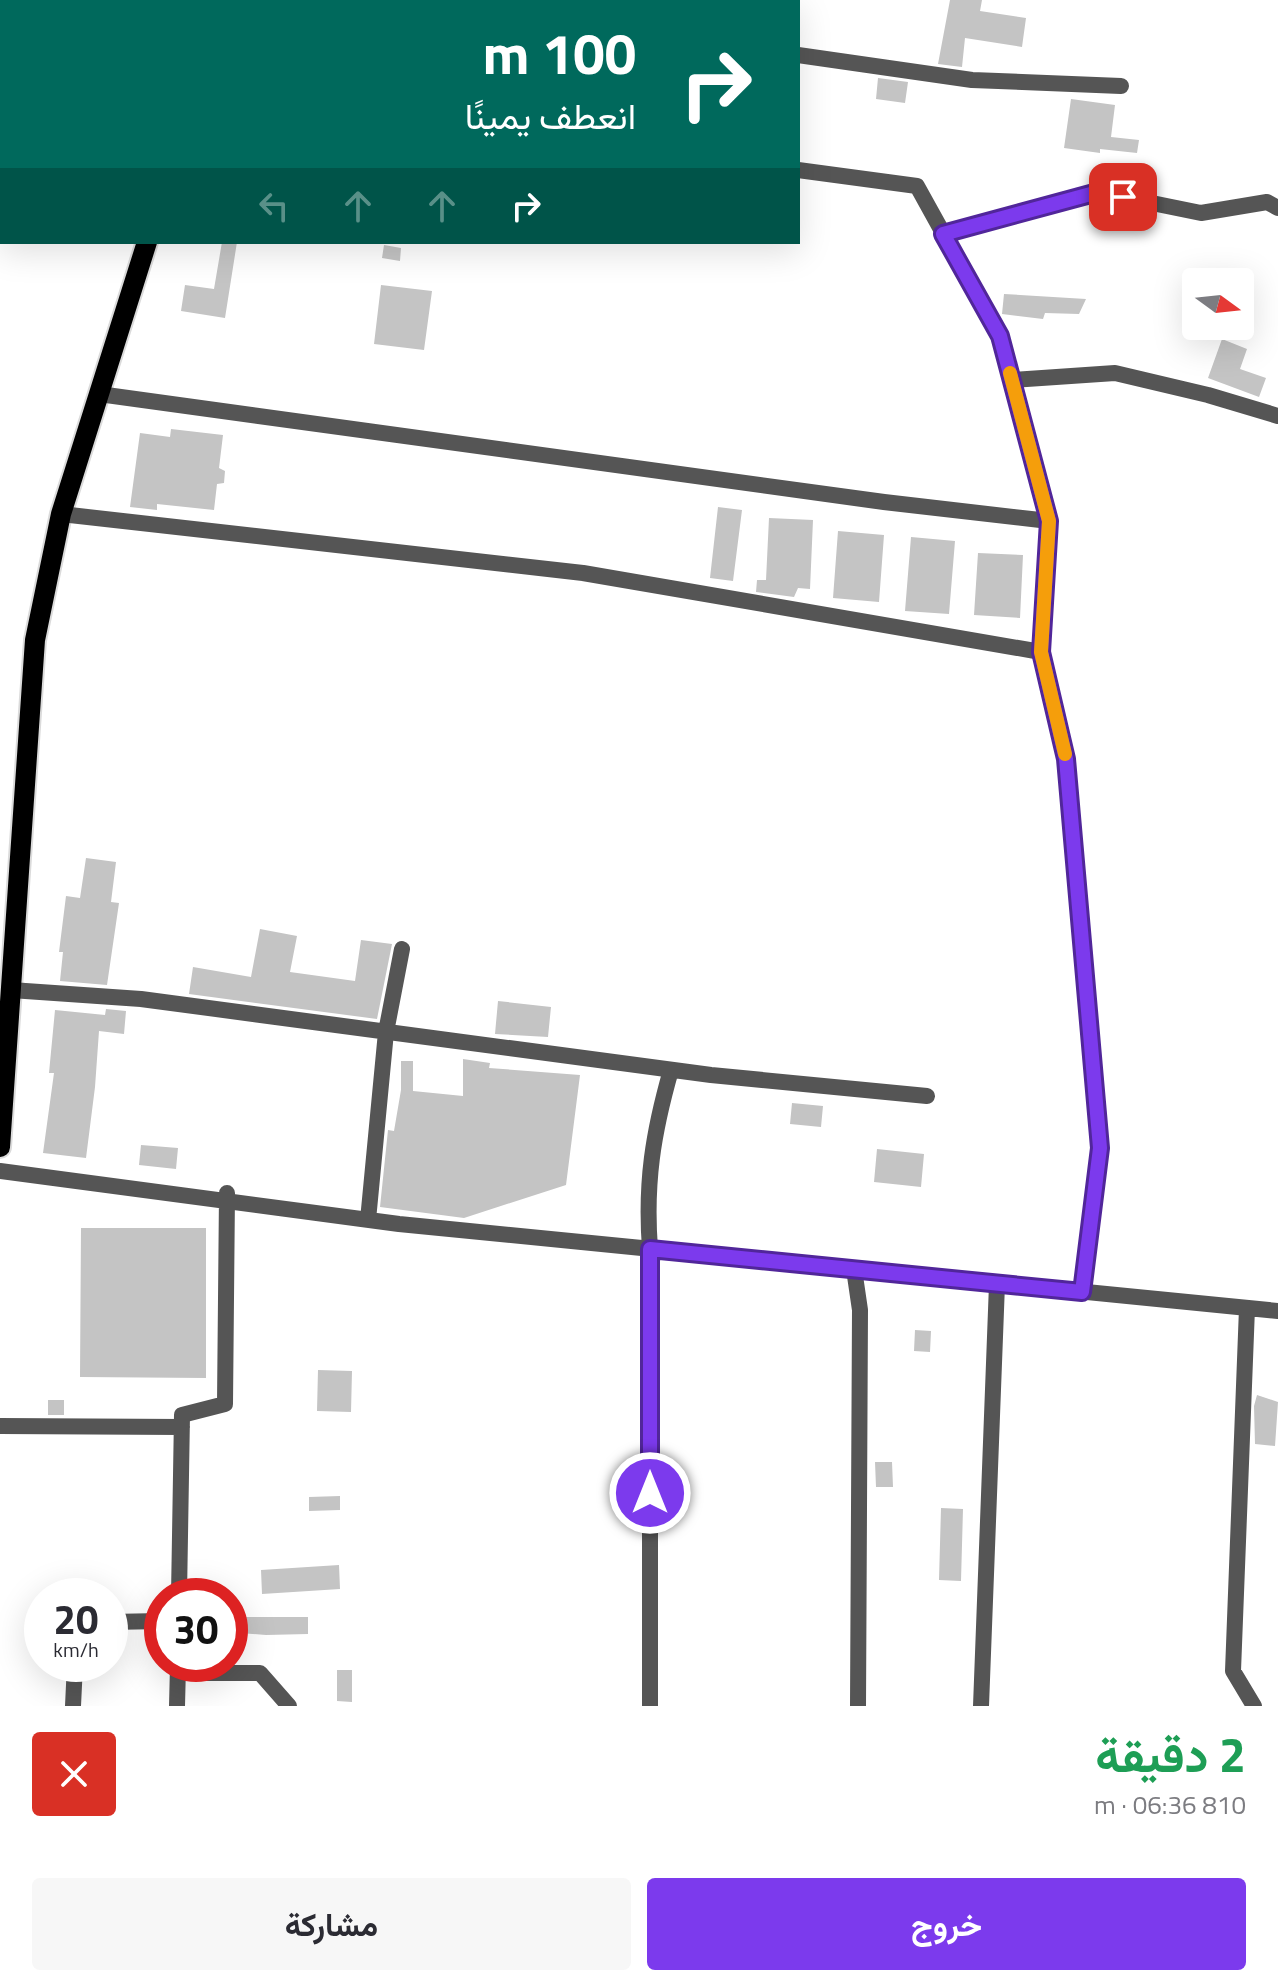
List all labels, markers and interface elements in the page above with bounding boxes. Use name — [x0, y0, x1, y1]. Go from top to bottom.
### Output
text: 100 m — [483, 11, 636, 96]
icon: right — [664, 32, 768, 136]
text: انعطف يمينًا — [465, 88, 636, 143]
pin — [1089, 163, 1157, 231]
icon: arrive — [1101, 175, 1145, 219]
icon: left — [252, 184, 296, 228]
icon: ahead — [336, 184, 380, 228]
icon: ahead — [420, 184, 464, 228]
icon: right — [504, 184, 548, 228]
north arrow — [1182, 268, 1254, 340]
map controls — [1182, 268, 1254, 340]
position arrow — [608, 1451, 692, 1535]
speed limit sign: 30 — [144, 1578, 248, 1682]
text: 20 — [54, 1589, 98, 1650]
text: km/h — [53, 1634, 99, 1665]
text: 2 دقيقة — [1095, 1718, 1246, 1791]
button: close — [32, 1732, 116, 1816]
text: 810 m · 06:36 — [1094, 1785, 1246, 1824]
button: مشاركة — [32, 1878, 631, 1970]
button: خروج — [647, 1878, 1246, 1970]

